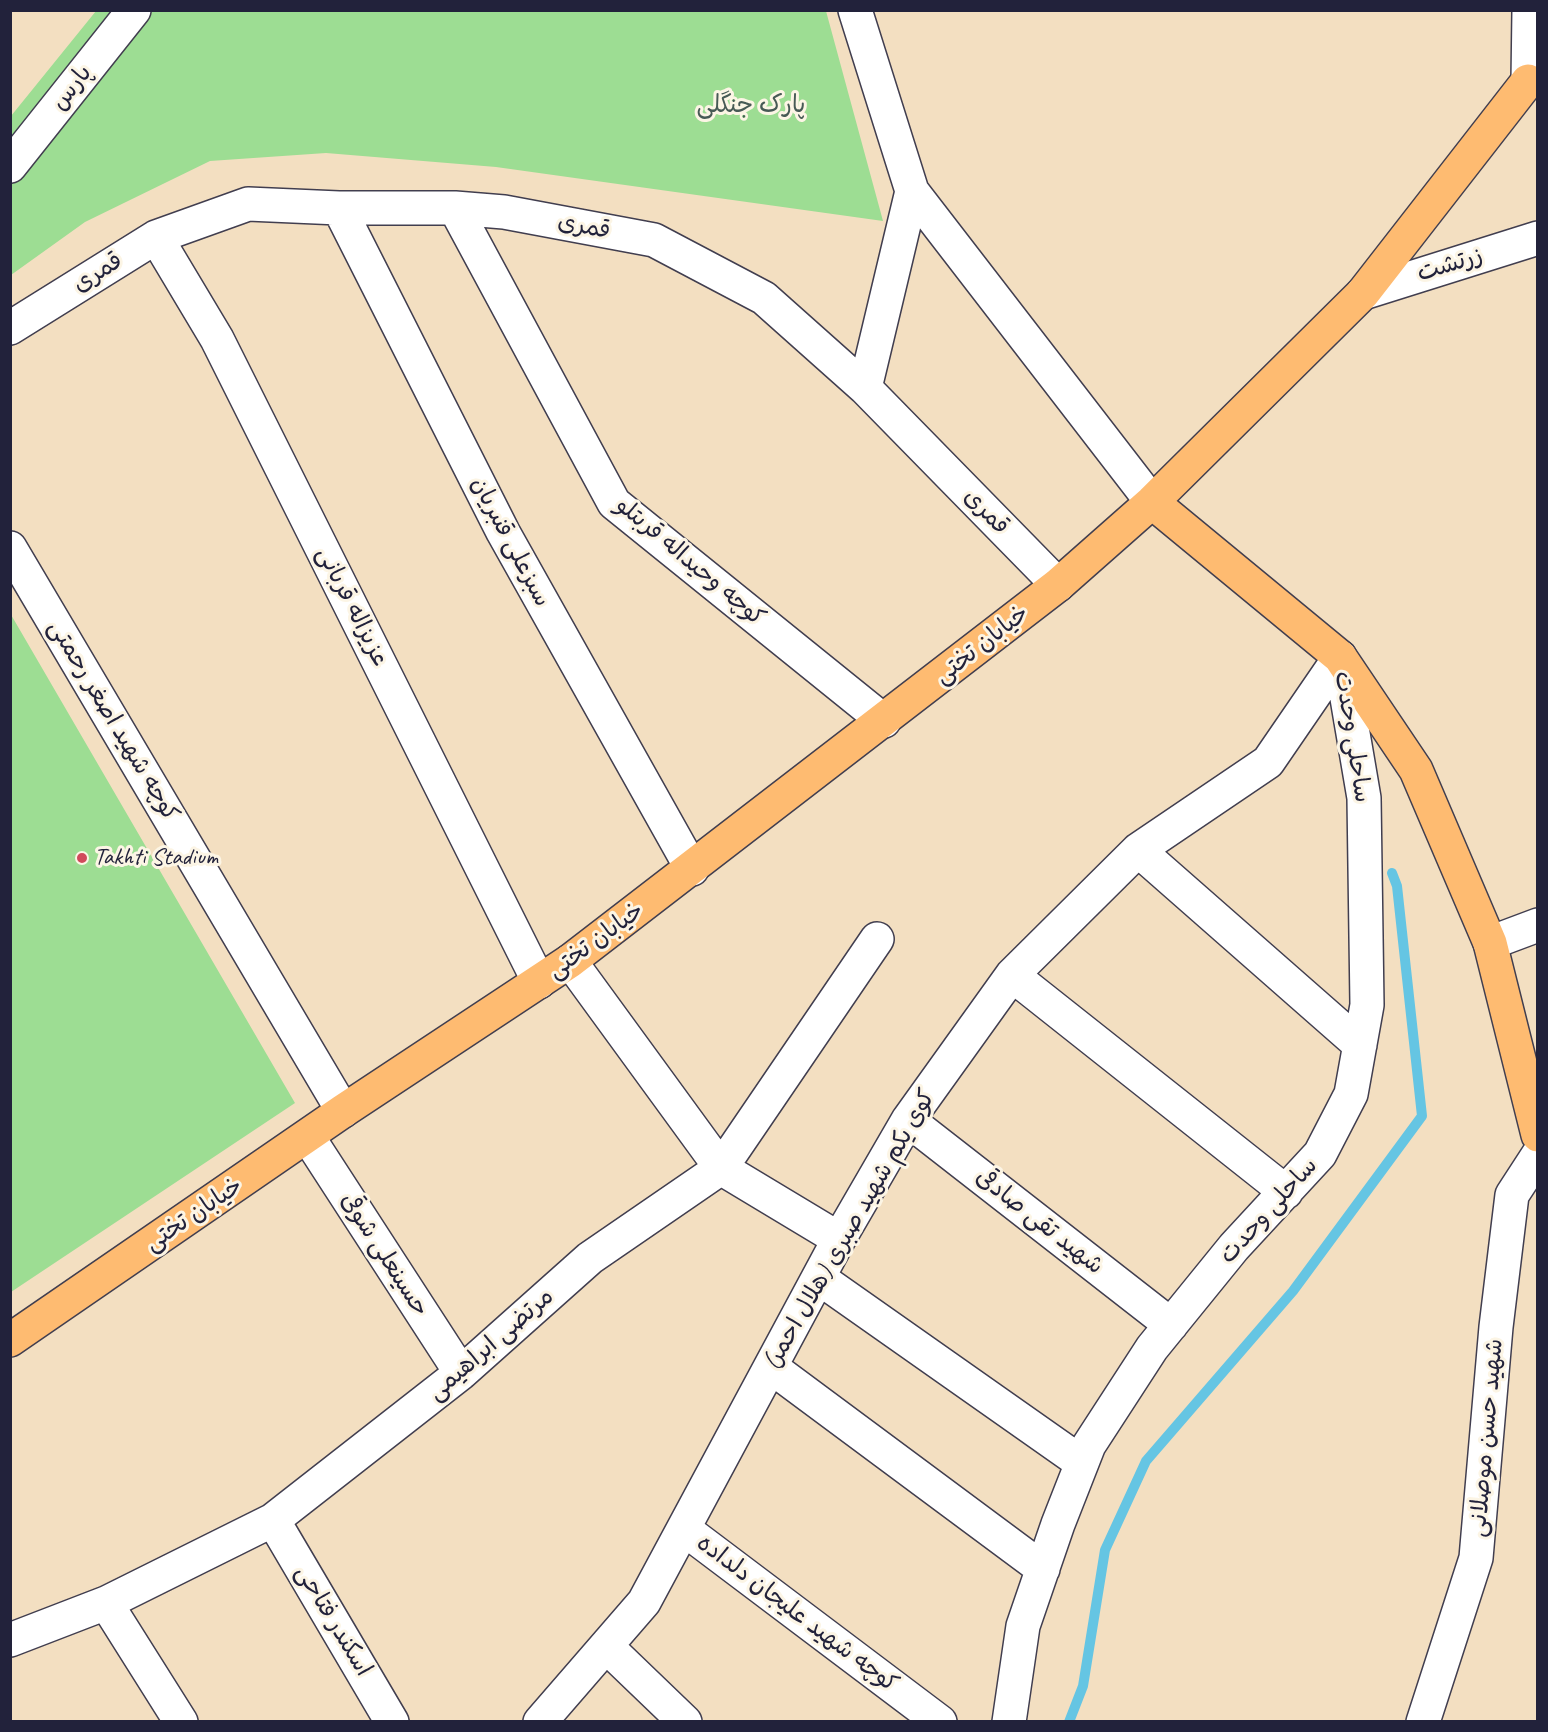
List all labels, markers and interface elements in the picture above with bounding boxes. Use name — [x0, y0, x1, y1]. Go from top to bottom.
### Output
street label: پارس — [45, 60, 99, 116]
park label: پارک جنگلی — [697, 92, 805, 120]
street label: قمری — [555, 208, 613, 246]
street label: زرتشت — [1414, 241, 1486, 289]
street label: قمری — [68, 247, 128, 299]
street label: سبزعلی قنبریان — [464, 472, 556, 612]
street label: قمری — [957, 483, 1015, 541]
street label: کوچه وحیداله قربتلو — [610, 491, 770, 633]
street label: عزیزاله قربانی — [310, 542, 394, 672]
street label: خیابان تختی — [929, 599, 1035, 691]
street label: کوچه شهید اصغر رحمتی — [41, 615, 185, 827]
street label: ساحلی وحدت — [1327, 669, 1377, 805]
place label: Takhti Stadium — [94, 844, 218, 872]
marker: Takhti Stadium — [75, 851, 89, 865]
street label: خیابان تختی — [542, 896, 650, 986]
street label: کوی یکم شهید صبری (هلال احمر) — [758, 1085, 942, 1375]
street label: ساحلی وحدت — [1214, 1152, 1324, 1270]
street label: شهید تقی صادقی — [969, 1163, 1109, 1281]
street label: خیابان تختی — [140, 1172, 248, 1258]
street label: حسینعلی شوقی — [333, 1188, 435, 1322]
street label: مرتضی ابراهیمی — [422, 1283, 560, 1407]
street label: شهید حسن موصلانی — [1464, 1337, 1510, 1539]
street label: کوچه شهید علیجان دلداده — [691, 1529, 903, 1699]
street label: اسکندر فتاحی — [289, 1560, 377, 1682]

